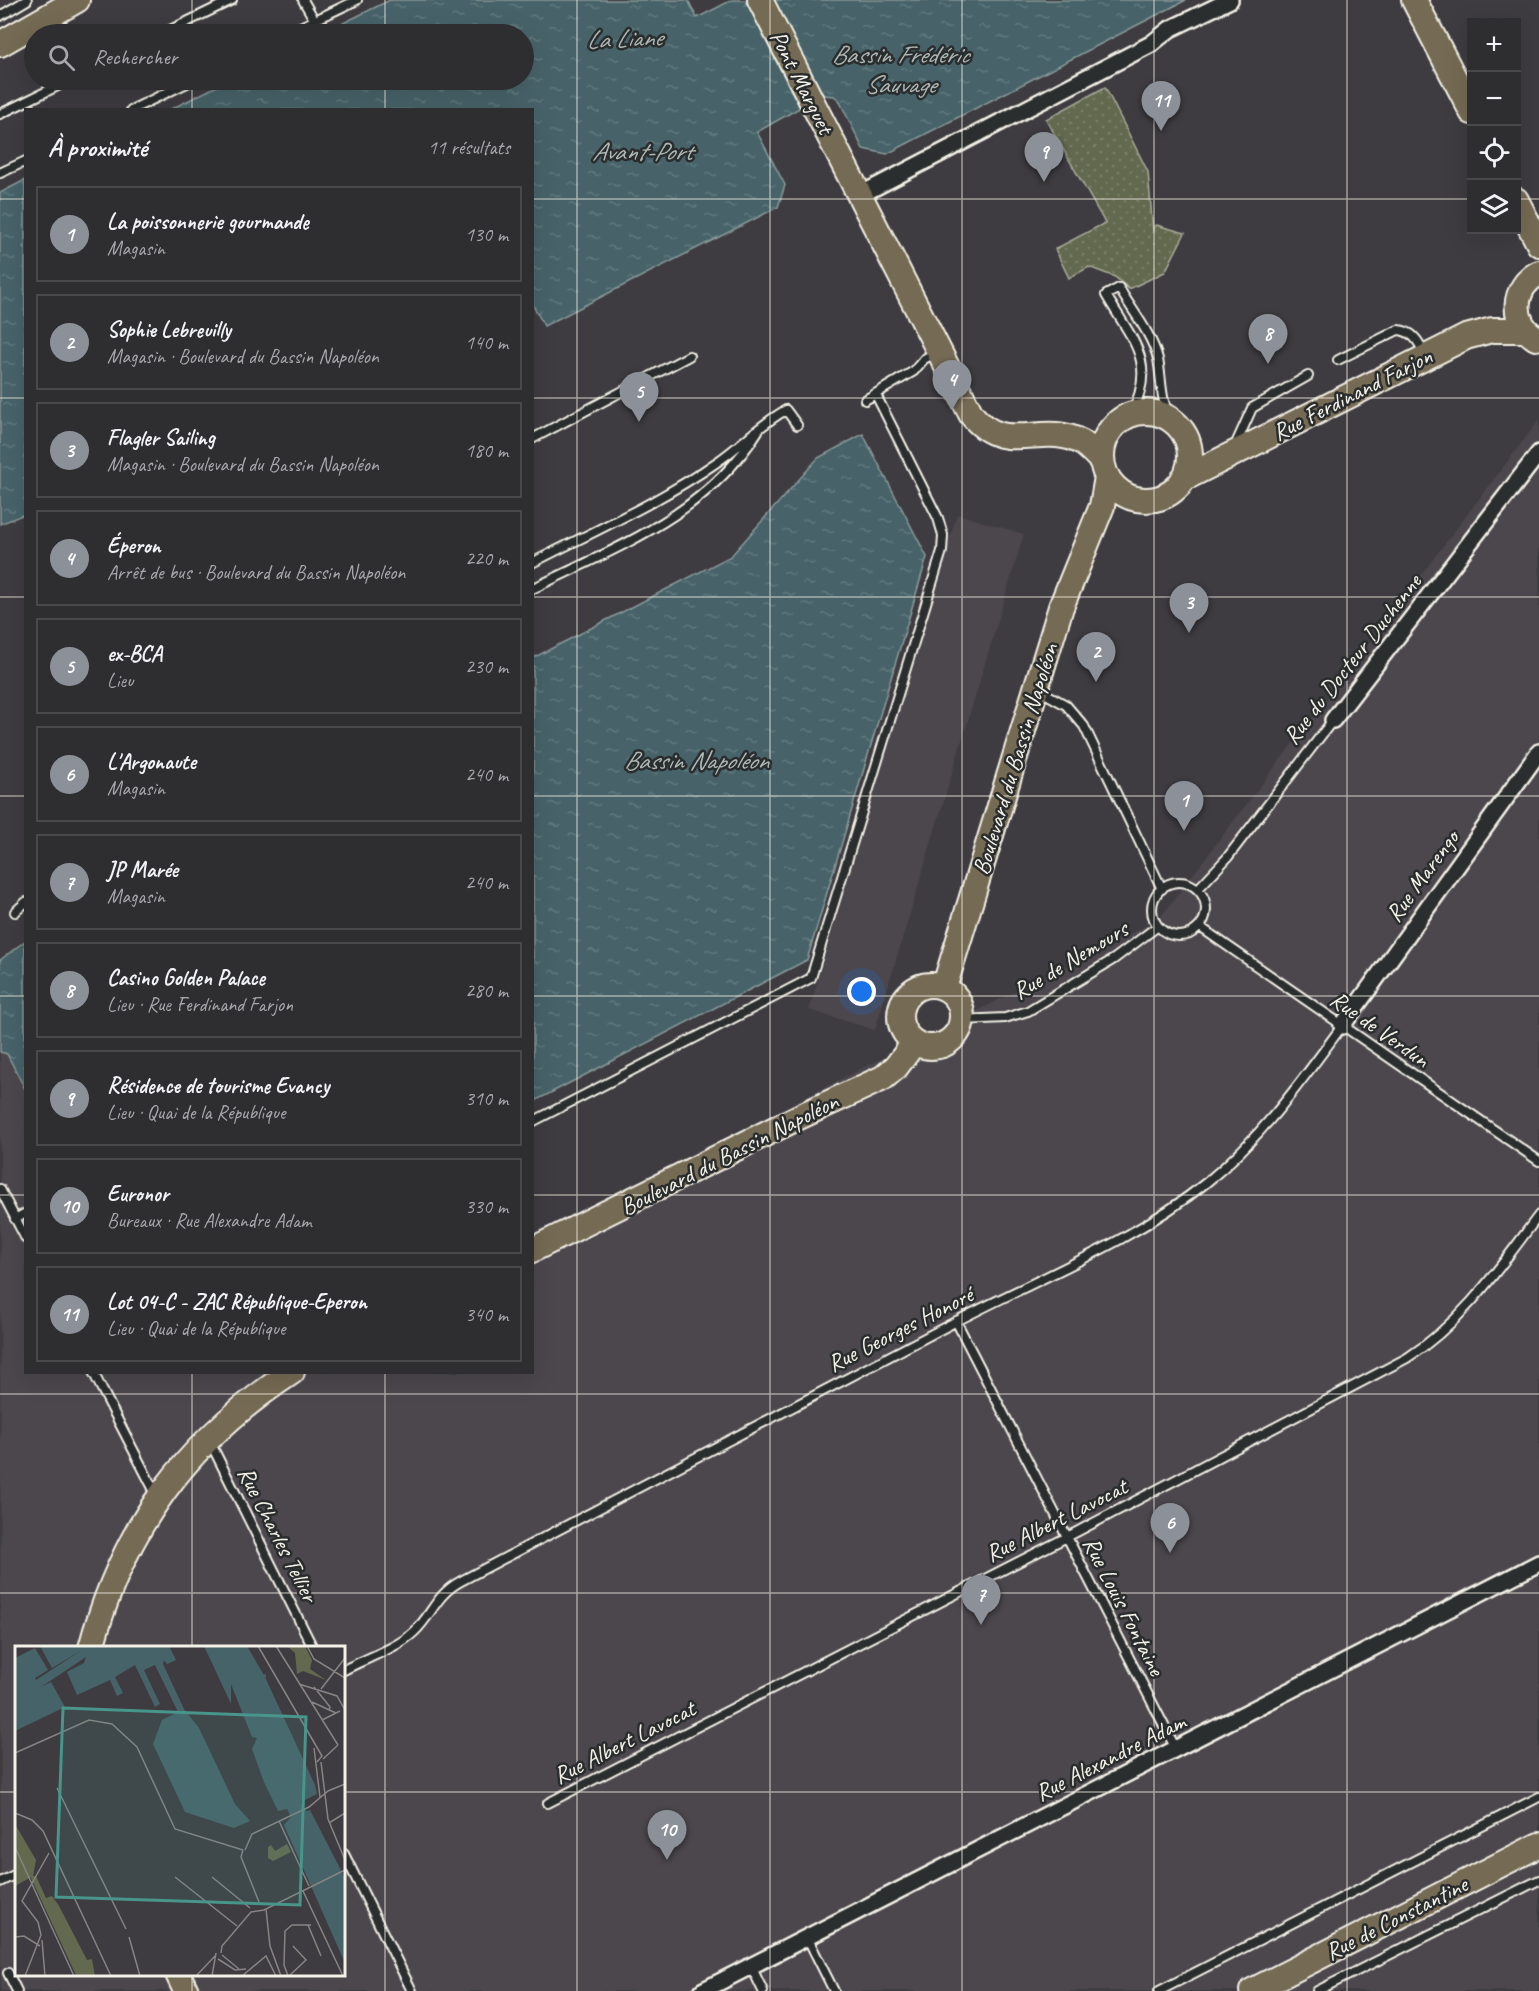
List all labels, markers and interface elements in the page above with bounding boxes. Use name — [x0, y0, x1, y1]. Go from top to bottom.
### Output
map controls — [1467, 18, 1521, 234]
button: + — [1467, 18, 1521, 72]
water label: La Liane — [586, 21, 667, 56]
search box — [24, 24, 534, 90]
street label: Pont Marguet — [763, 25, 842, 141]
water label: Bassin Frédéric Sauvage — [832, 38, 971, 101]
icon: search — [45, 41, 78, 74]
text: Rechercher — [93, 43, 177, 71]
button: − — [1467, 72, 1521, 126]
pin: 11 — [1142, 82, 1180, 131]
button: locate — [1467, 126, 1521, 180]
text: À proximité — [48, 131, 147, 164]
pin: 9 — [1024, 132, 1064, 182]
text: 11 résultats — [428, 135, 510, 160]
water label: Avant-Port — [592, 135, 697, 168]
button: layers — [1467, 180, 1521, 234]
text: La poissonnerie gourmande — [107, 208, 309, 236]
text: 1 — [65, 222, 74, 247]
text: 130 m — [465, 222, 508, 247]
text: Magasin — [107, 236, 165, 261]
pin: 8 — [1248, 314, 1288, 364]
text: Sophie Lebreuilly — [107, 316, 231, 344]
text: 2 — [65, 330, 74, 355]
text: 140 m — [465, 330, 508, 355]
street label: Rue Ferdinand Farjon — [1267, 341, 1437, 447]
text: Magasin · Boulevard du Bassin Napoléon — [107, 344, 379, 369]
pin: 4 — [932, 360, 972, 410]
pin: 5 — [620, 372, 658, 422]
text: Flagler Sailing — [107, 424, 215, 452]
text: 3 — [65, 438, 74, 463]
text: 180 m — [465, 438, 508, 463]
text: Magasin · Boulevard du Bassin Napoléon — [107, 452, 379, 477]
text: Éperon — [107, 532, 161, 560]
text: 4 — [65, 546, 74, 571]
text: 220 m — [465, 546, 508, 571]
text: Arrêt de bus · Boulevard du Bassin Napoléon — [107, 560, 405, 585]
street label: Rue du Docteur Duchenne — [1276, 566, 1429, 750]
pin: 3 — [1170, 584, 1208, 633]
pin: 2 — [1076, 632, 1116, 682]
street label: Boulevard du Bassin Napoléon — [965, 638, 1065, 878]
text: ex-BCA — [107, 640, 162, 668]
text: 5 — [65, 654, 74, 679]
text: 230 m — [465, 654, 508, 679]
text: Lieu — [107, 668, 133, 693]
water label: Bassin Napoléon — [624, 744, 771, 777]
text: L'Argonaute — [107, 748, 196, 776]
text: 6 — [65, 762, 74, 787]
text: 240 m — [465, 762, 508, 787]
text: Magasin — [107, 776, 165, 801]
pin: 1 — [1164, 782, 1204, 831]
street label: Rue Marengo — [1379, 822, 1467, 928]
text: JP Marée — [107, 856, 178, 884]
text: 7 — [65, 870, 74, 895]
text: 240 m — [465, 870, 508, 895]
text: Magasin — [107, 884, 165, 909]
street label: Rue de Nemours — [1007, 912, 1135, 1006]
text: Casino Golden Palace — [107, 964, 265, 992]
your location — [847, 977, 876, 1006]
text: 8 — [65, 978, 74, 1003]
text: 280 m — [465, 978, 508, 1003]
street label: Rue de Verdun — [1325, 984, 1436, 1075]
text: Lieu · Rue Ferdinand Farjon — [107, 992, 293, 1017]
text: Résidence de tourisme Evancy — [107, 1072, 329, 1100]
street label: Boulevard du Bassin Napoléon — [615, 1085, 844, 1222]
text: 9 — [65, 1086, 74, 1111]
text: 310 m — [465, 1086, 508, 1111]
text: Lieu · Quai de la République — [107, 1100, 286, 1125]
text: Euronor — [107, 1180, 169, 1208]
text: 10 — [61, 1194, 79, 1219]
text: 330 m — [465, 1194, 508, 1219]
text: Bureaux · Rue Alexandre Adam — [107, 1208, 311, 1233]
street label: Rue Georges Honoré — [822, 1278, 982, 1379]
text: Lot 04-C - ZAC République-Eperon — [107, 1288, 367, 1316]
text: 11 — [61, 1302, 79, 1327]
text: 340 m — [465, 1302, 508, 1327]
text: Lieu · Quai de la République — [107, 1316, 286, 1341]
street label: Rue Charles Tellier — [231, 1461, 326, 1609]
street label: Rue Albert Lavocat — [980, 1470, 1134, 1569]
pin: 6 — [1150, 1504, 1190, 1553]
street label: Rue Louis Fontaine — [1076, 1532, 1173, 1682]
pin: 7 — [962, 1576, 1000, 1625]
inset map — [15, 1646, 345, 1976]
street label: Rue Albert Lavocat — [548, 1692, 702, 1791]
street label: Rue Alexandre Adam — [1030, 1705, 1192, 1808]
pin: 10 — [648, 1810, 686, 1860]
street label: Rue de Constantine — [1320, 1868, 1474, 1967]

